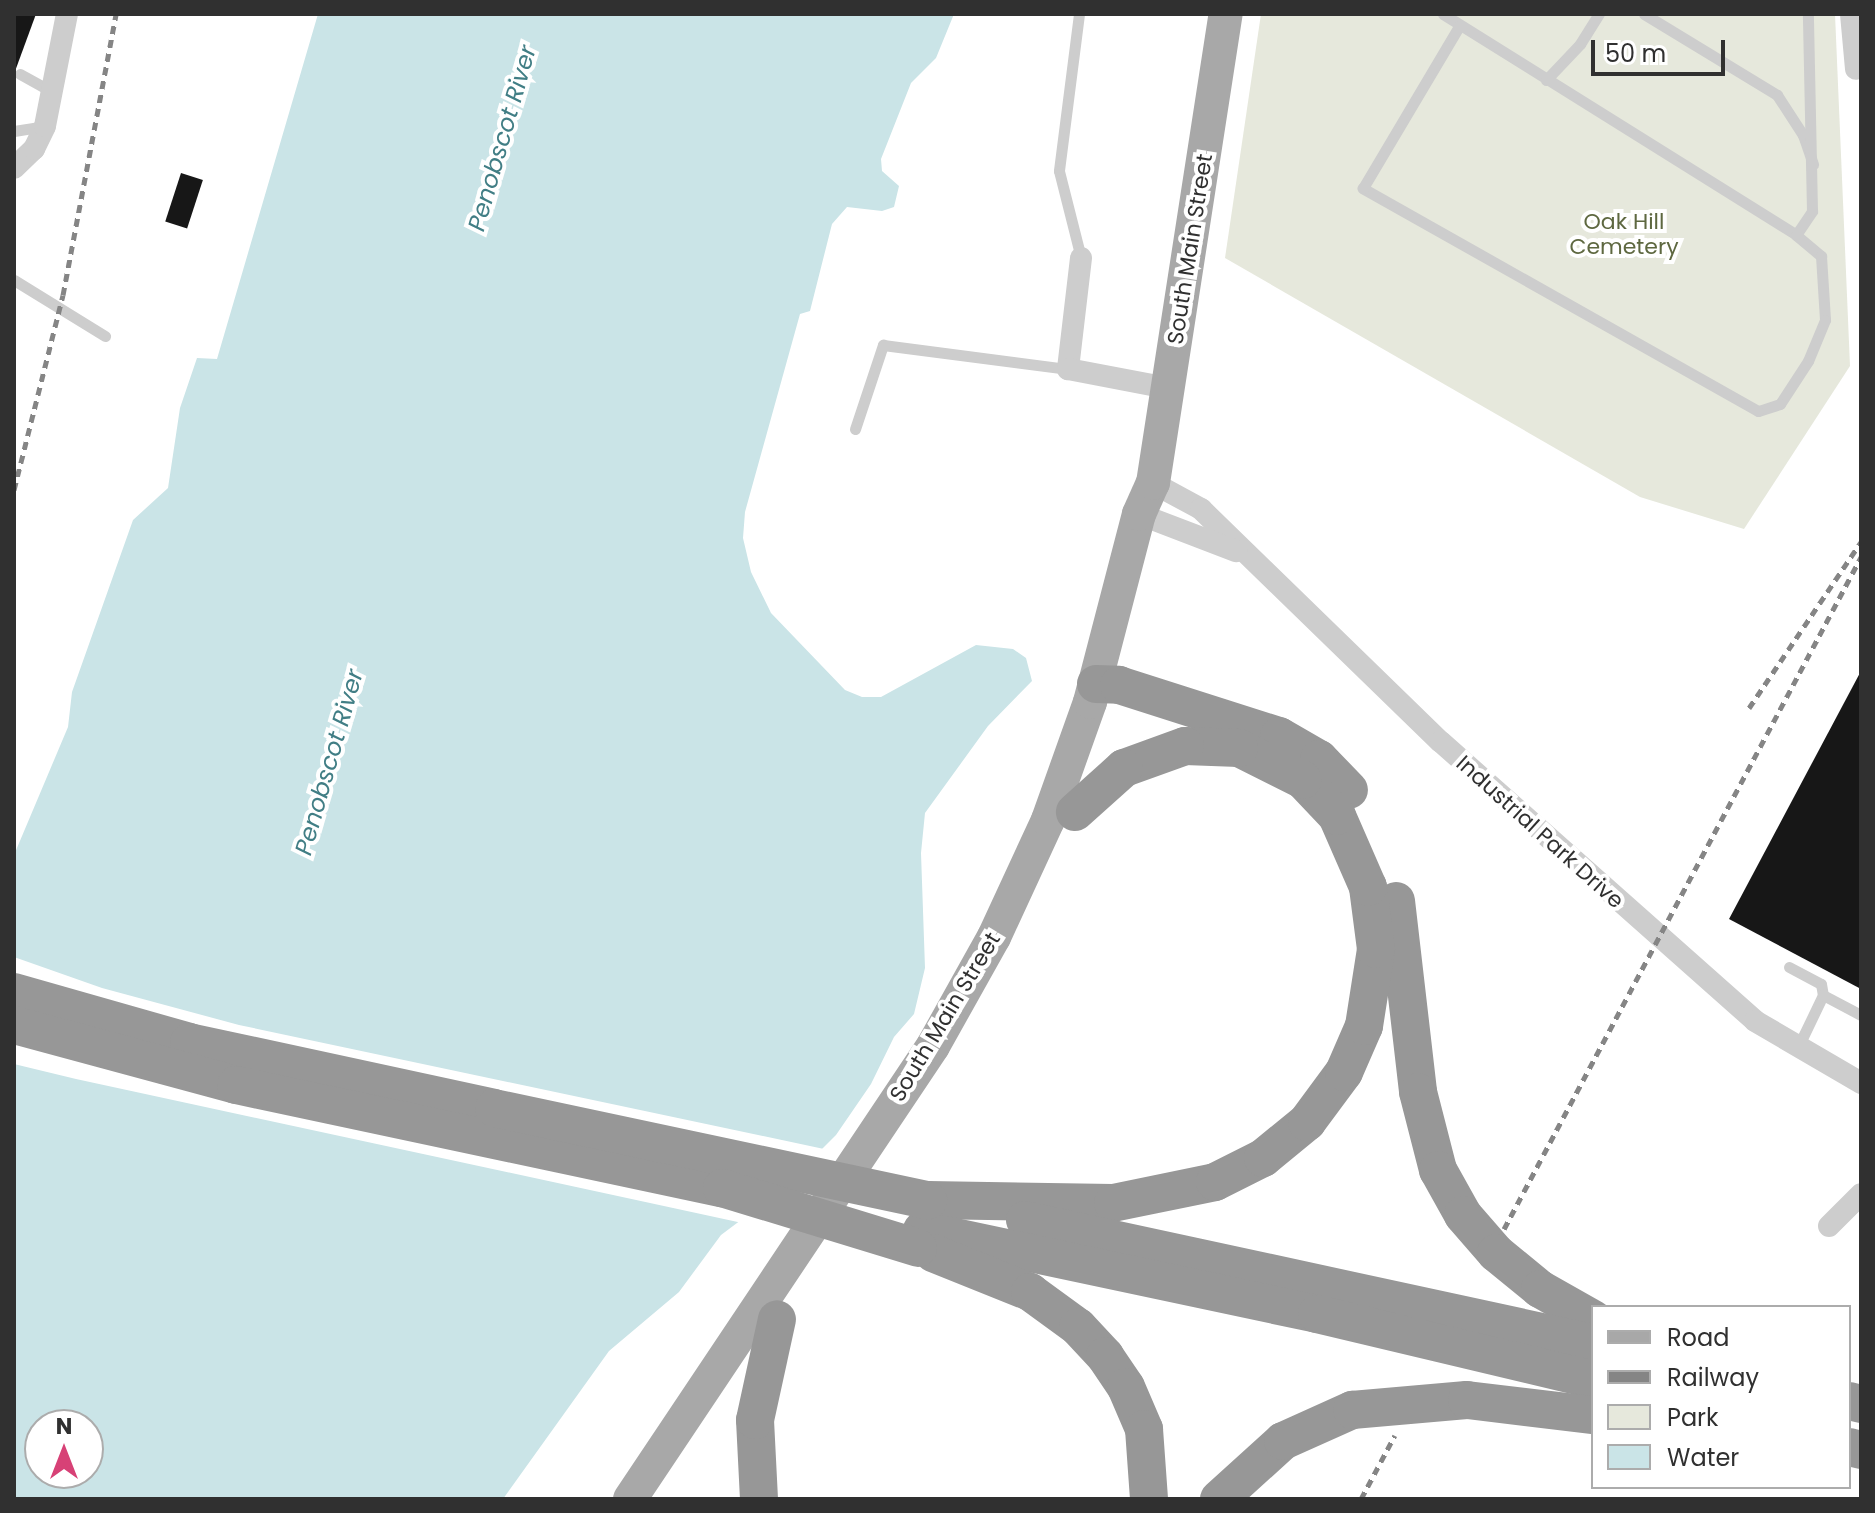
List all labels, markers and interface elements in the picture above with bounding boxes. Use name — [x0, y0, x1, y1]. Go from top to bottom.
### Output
scale bar — [1595, 24, 1729, 74]
text: 50 m — [1605, 37, 1666, 70]
water label: Penobscot River — [462, 42, 542, 234]
street label: South Main Street — [1162, 152, 1218, 346]
park label: Oak Hill Cemetery — [1569, 208, 1679, 260]
water label: Penobscot River — [289, 666, 369, 858]
street label: Industrial Park Drive — [1451, 750, 1629, 914]
street label: South Main Street — [884, 928, 1006, 1106]
legend — [1591, 1305, 1851, 1489]
text: Road — [1667, 1321, 1729, 1354]
text: Railway — [1667, 1361, 1759, 1394]
text: Park — [1667, 1401, 1718, 1434]
north arrow — [24, 1409, 104, 1489]
text: N — [56, 1411, 72, 1442]
text: Water — [1667, 1441, 1739, 1474]

